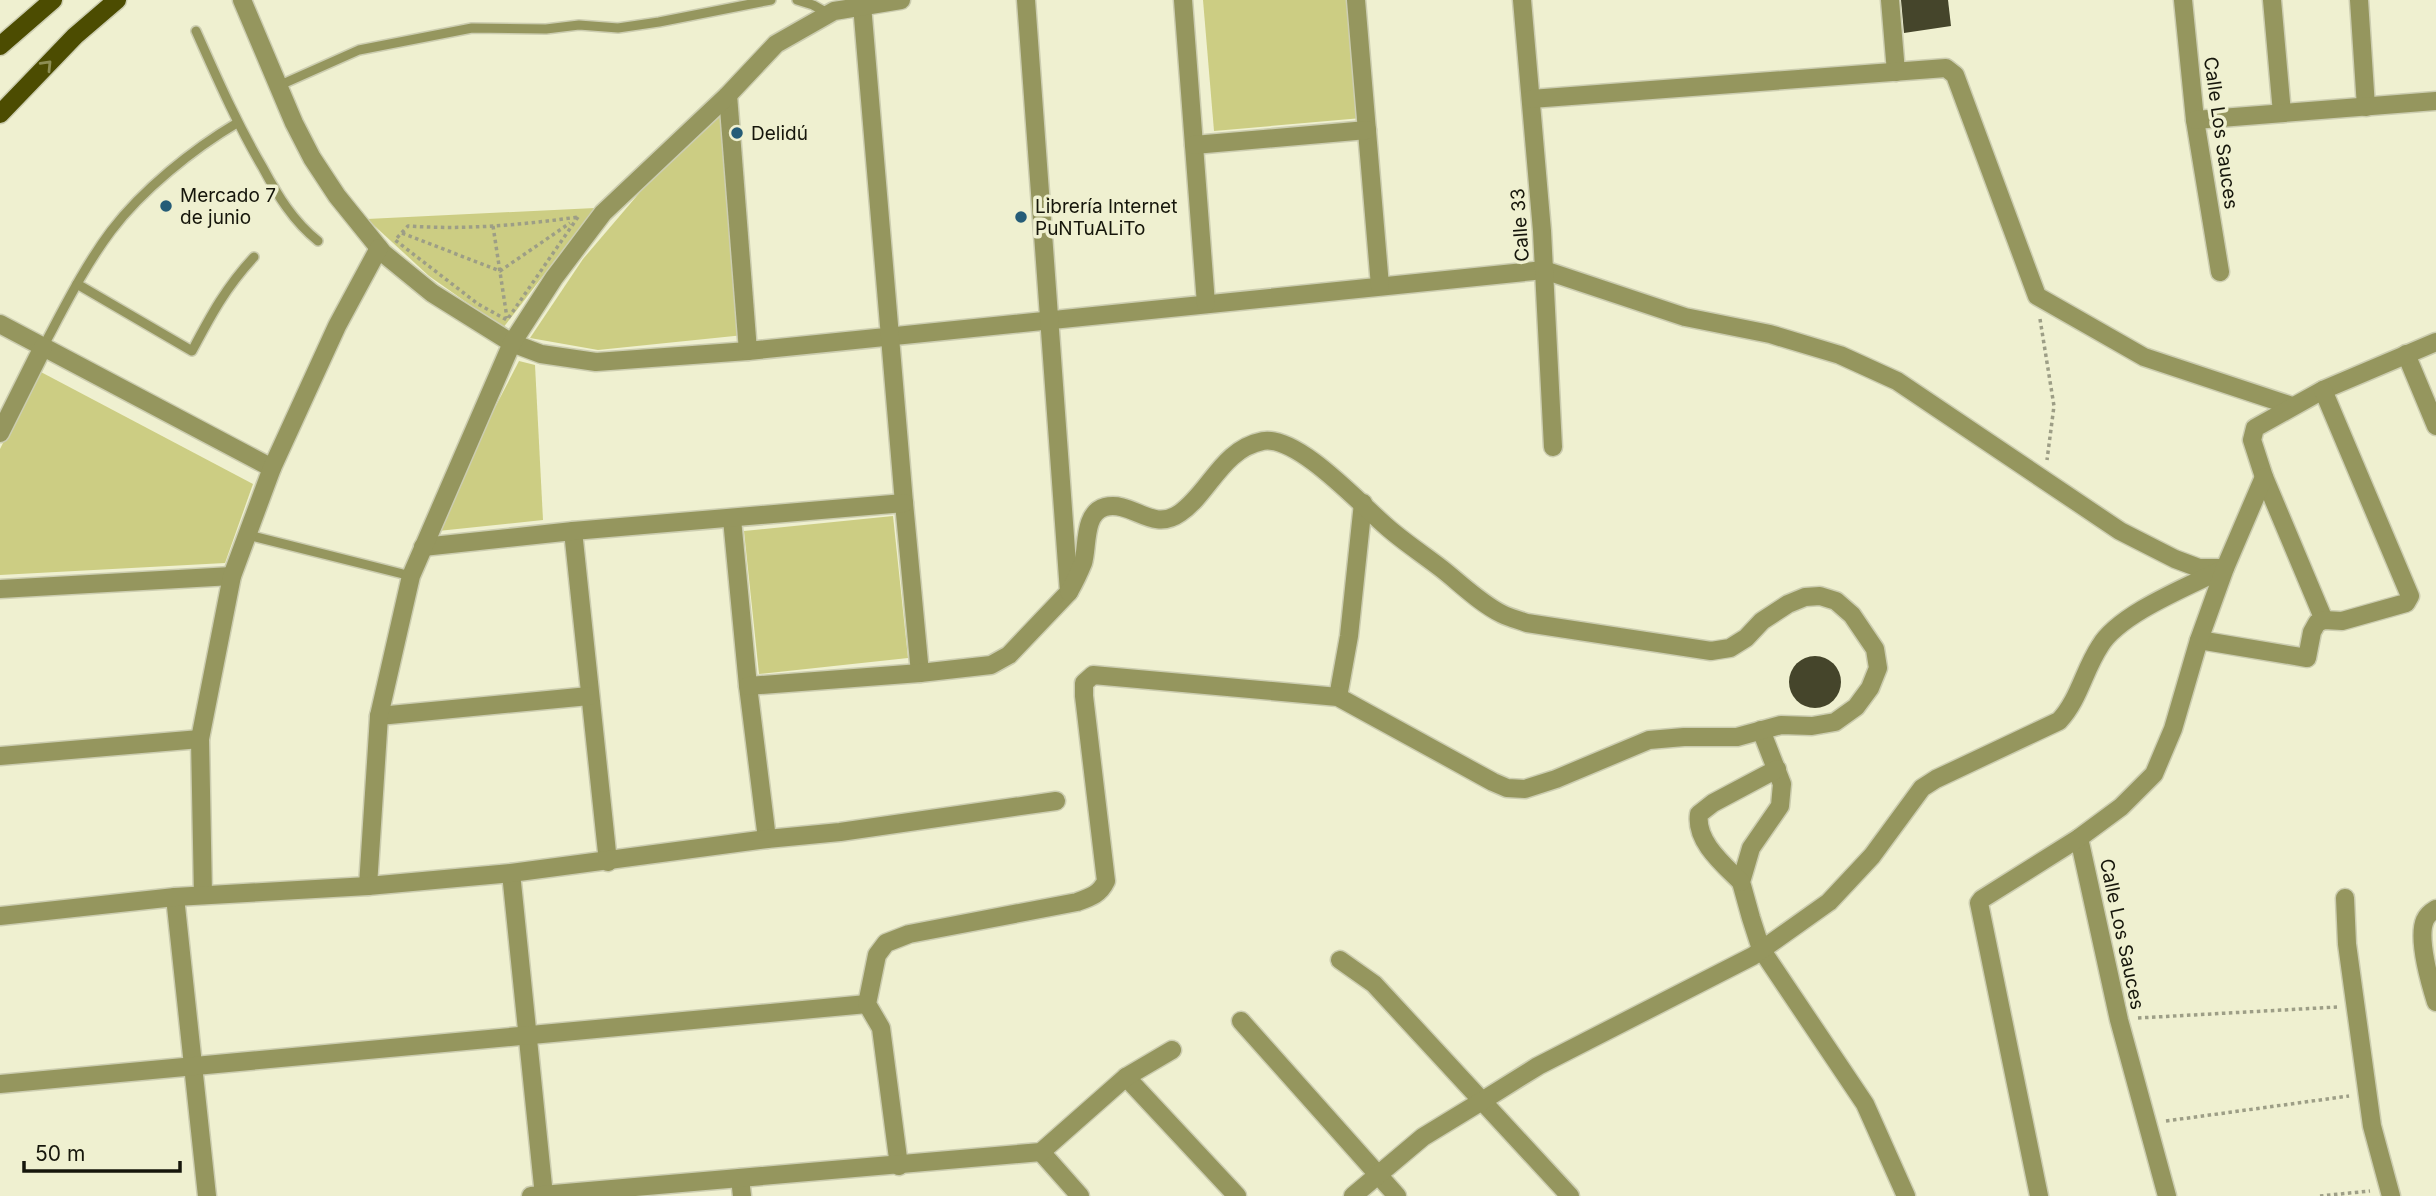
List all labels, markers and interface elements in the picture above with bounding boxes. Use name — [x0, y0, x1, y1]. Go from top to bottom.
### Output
street label: Calle Los Sauces — [2199, 55, 2243, 211]
one-way arrow — [39, 60, 52, 73]
place label: Delidú — [751, 122, 808, 145]
marker: Delidú — [729, 125, 745, 141]
place label: Mercado 7 de junio — [180, 184, 276, 229]
street label: Calle 33 — [1506, 187, 1534, 263]
place label: Librería Internet PuNTuALiTo — [1035, 195, 1177, 240]
marker: Mercado 7 de junio — [158, 198, 174, 214]
marker: Librería Internet PuNTuALiTo — [1013, 209, 1029, 225]
street label: Calle Los Sauces — [2095, 856, 2149, 1012]
scale bar — [24, 1130, 180, 1174]
text: 50 m — [35, 1141, 85, 1166]

